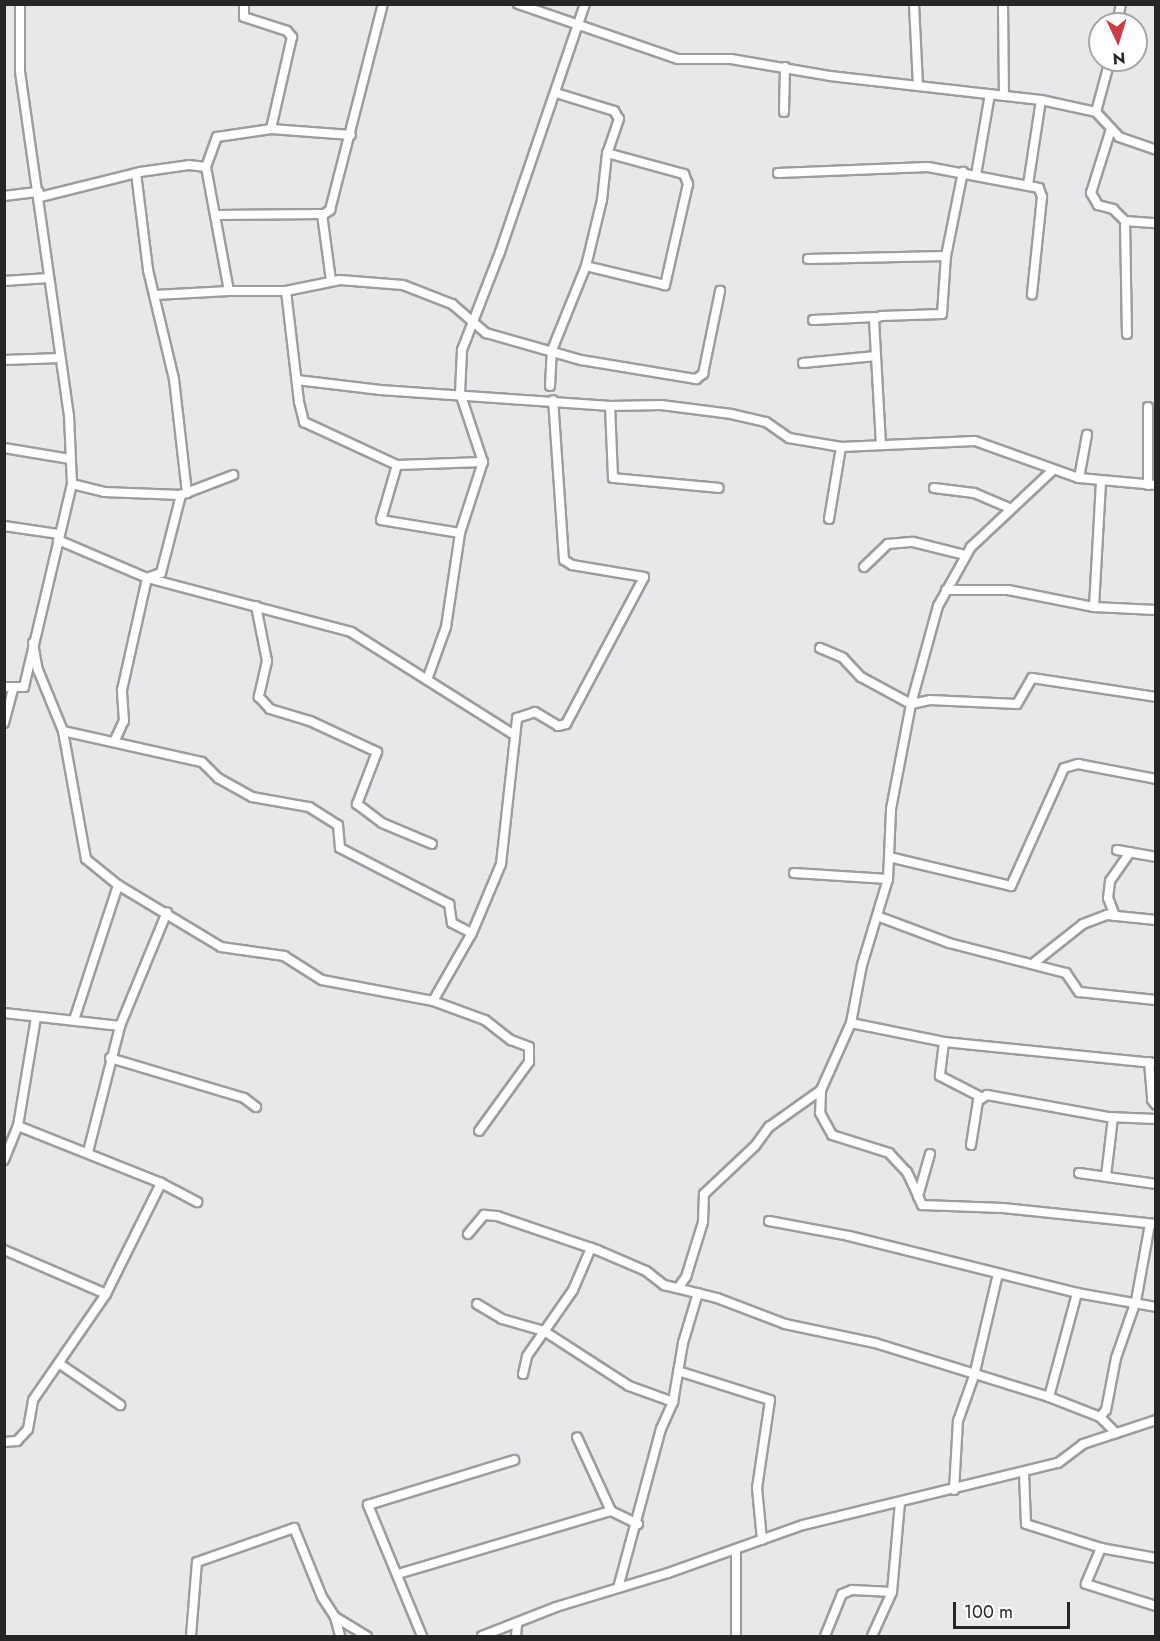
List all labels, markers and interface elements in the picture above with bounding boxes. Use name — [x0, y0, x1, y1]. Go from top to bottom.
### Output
north arrow — [1088, 12, 1148, 72]
text: N — [1112, 47, 1126, 70]
scale bar — [956, 1590, 1073, 1628]
text: 100 m — [964, 1599, 1013, 1625]

